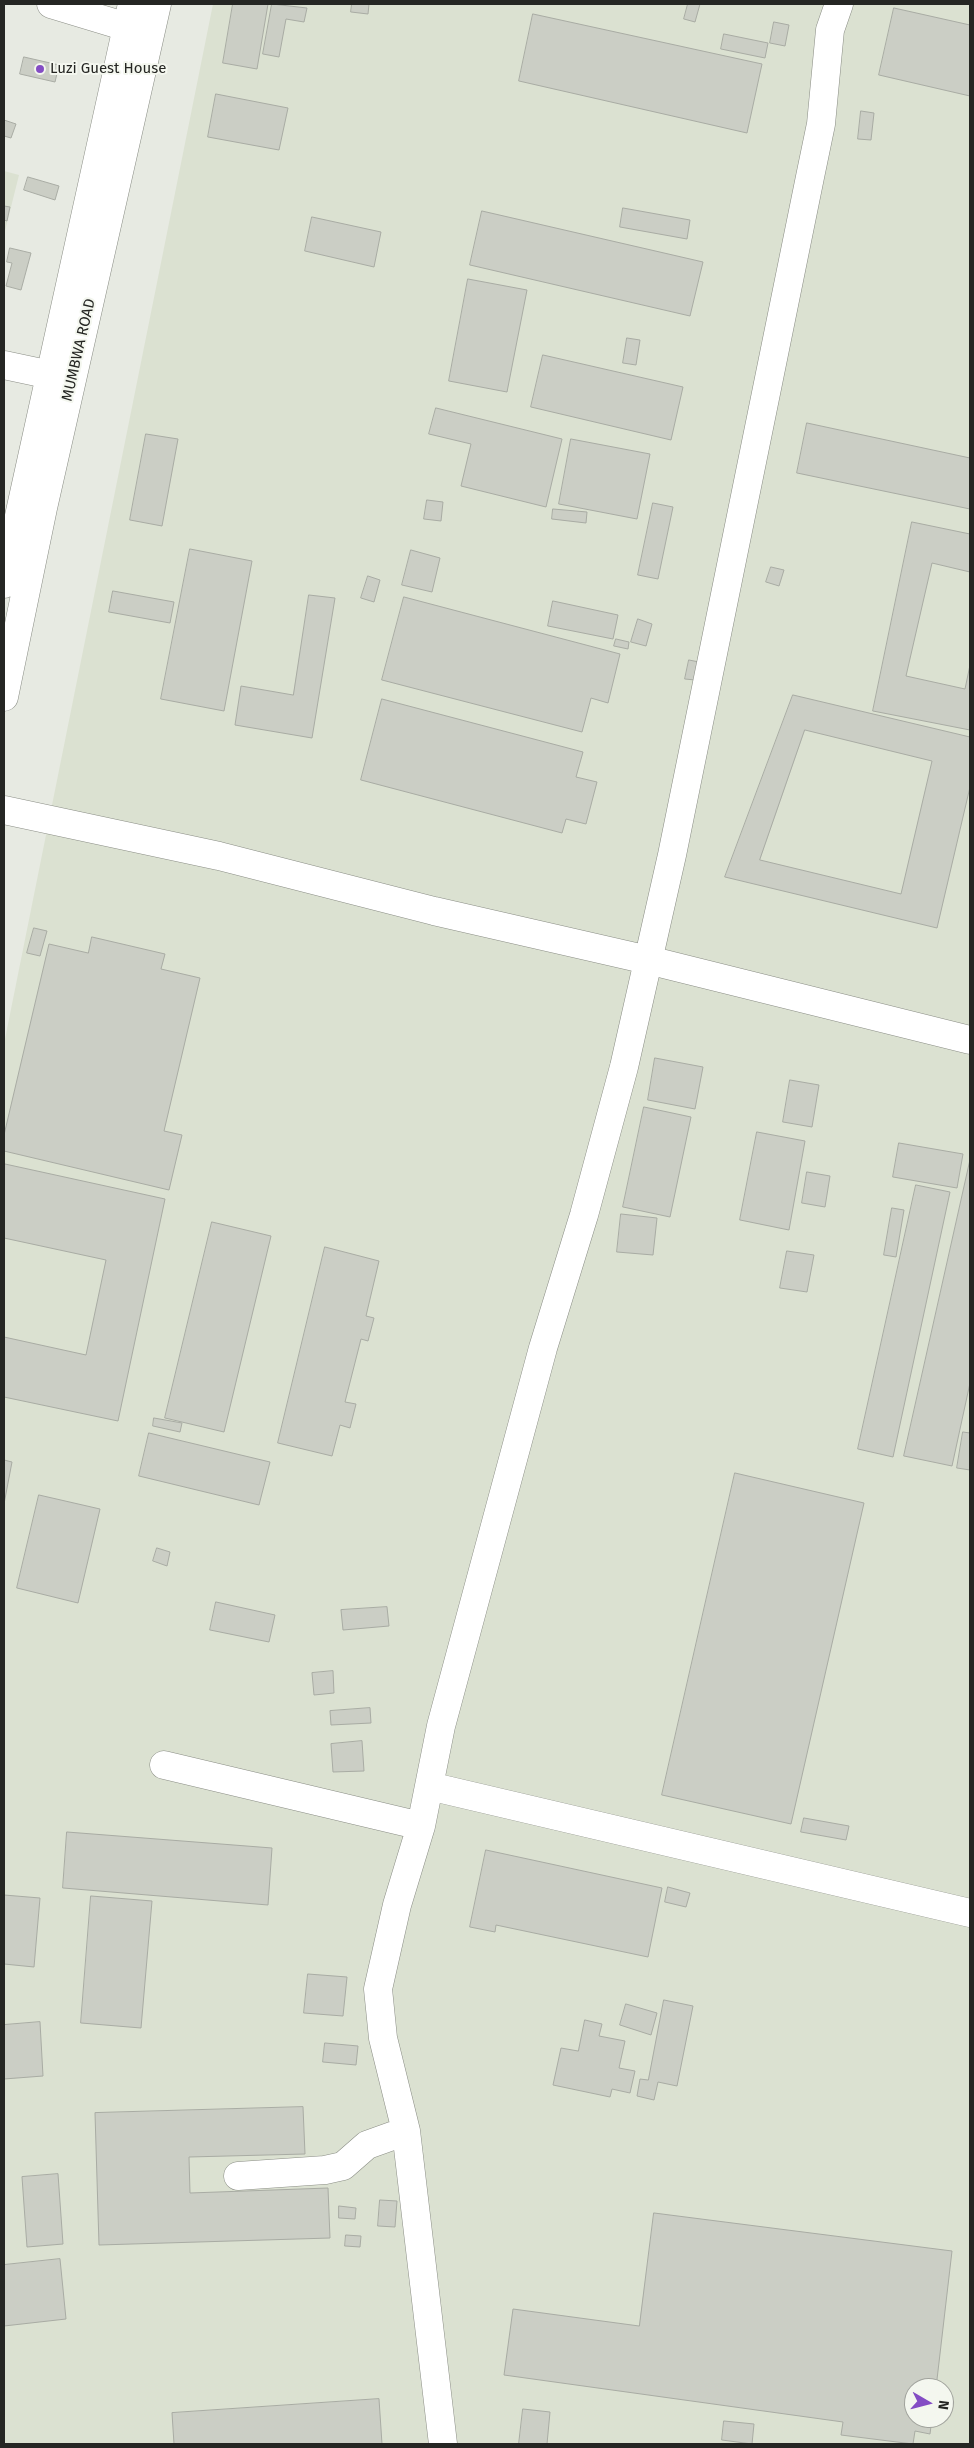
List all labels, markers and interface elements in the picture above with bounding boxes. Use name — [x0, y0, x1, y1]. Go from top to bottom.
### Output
place label: Luzi Guest House — [50, 60, 166, 78]
marker: Luzi Guest House — [34, 63, 46, 75]
street label: MUMBWA ROAD — [58, 297, 100, 403]
north arrow — [904, 2378, 954, 2428]
text: N — [934, 2399, 952, 2411]

